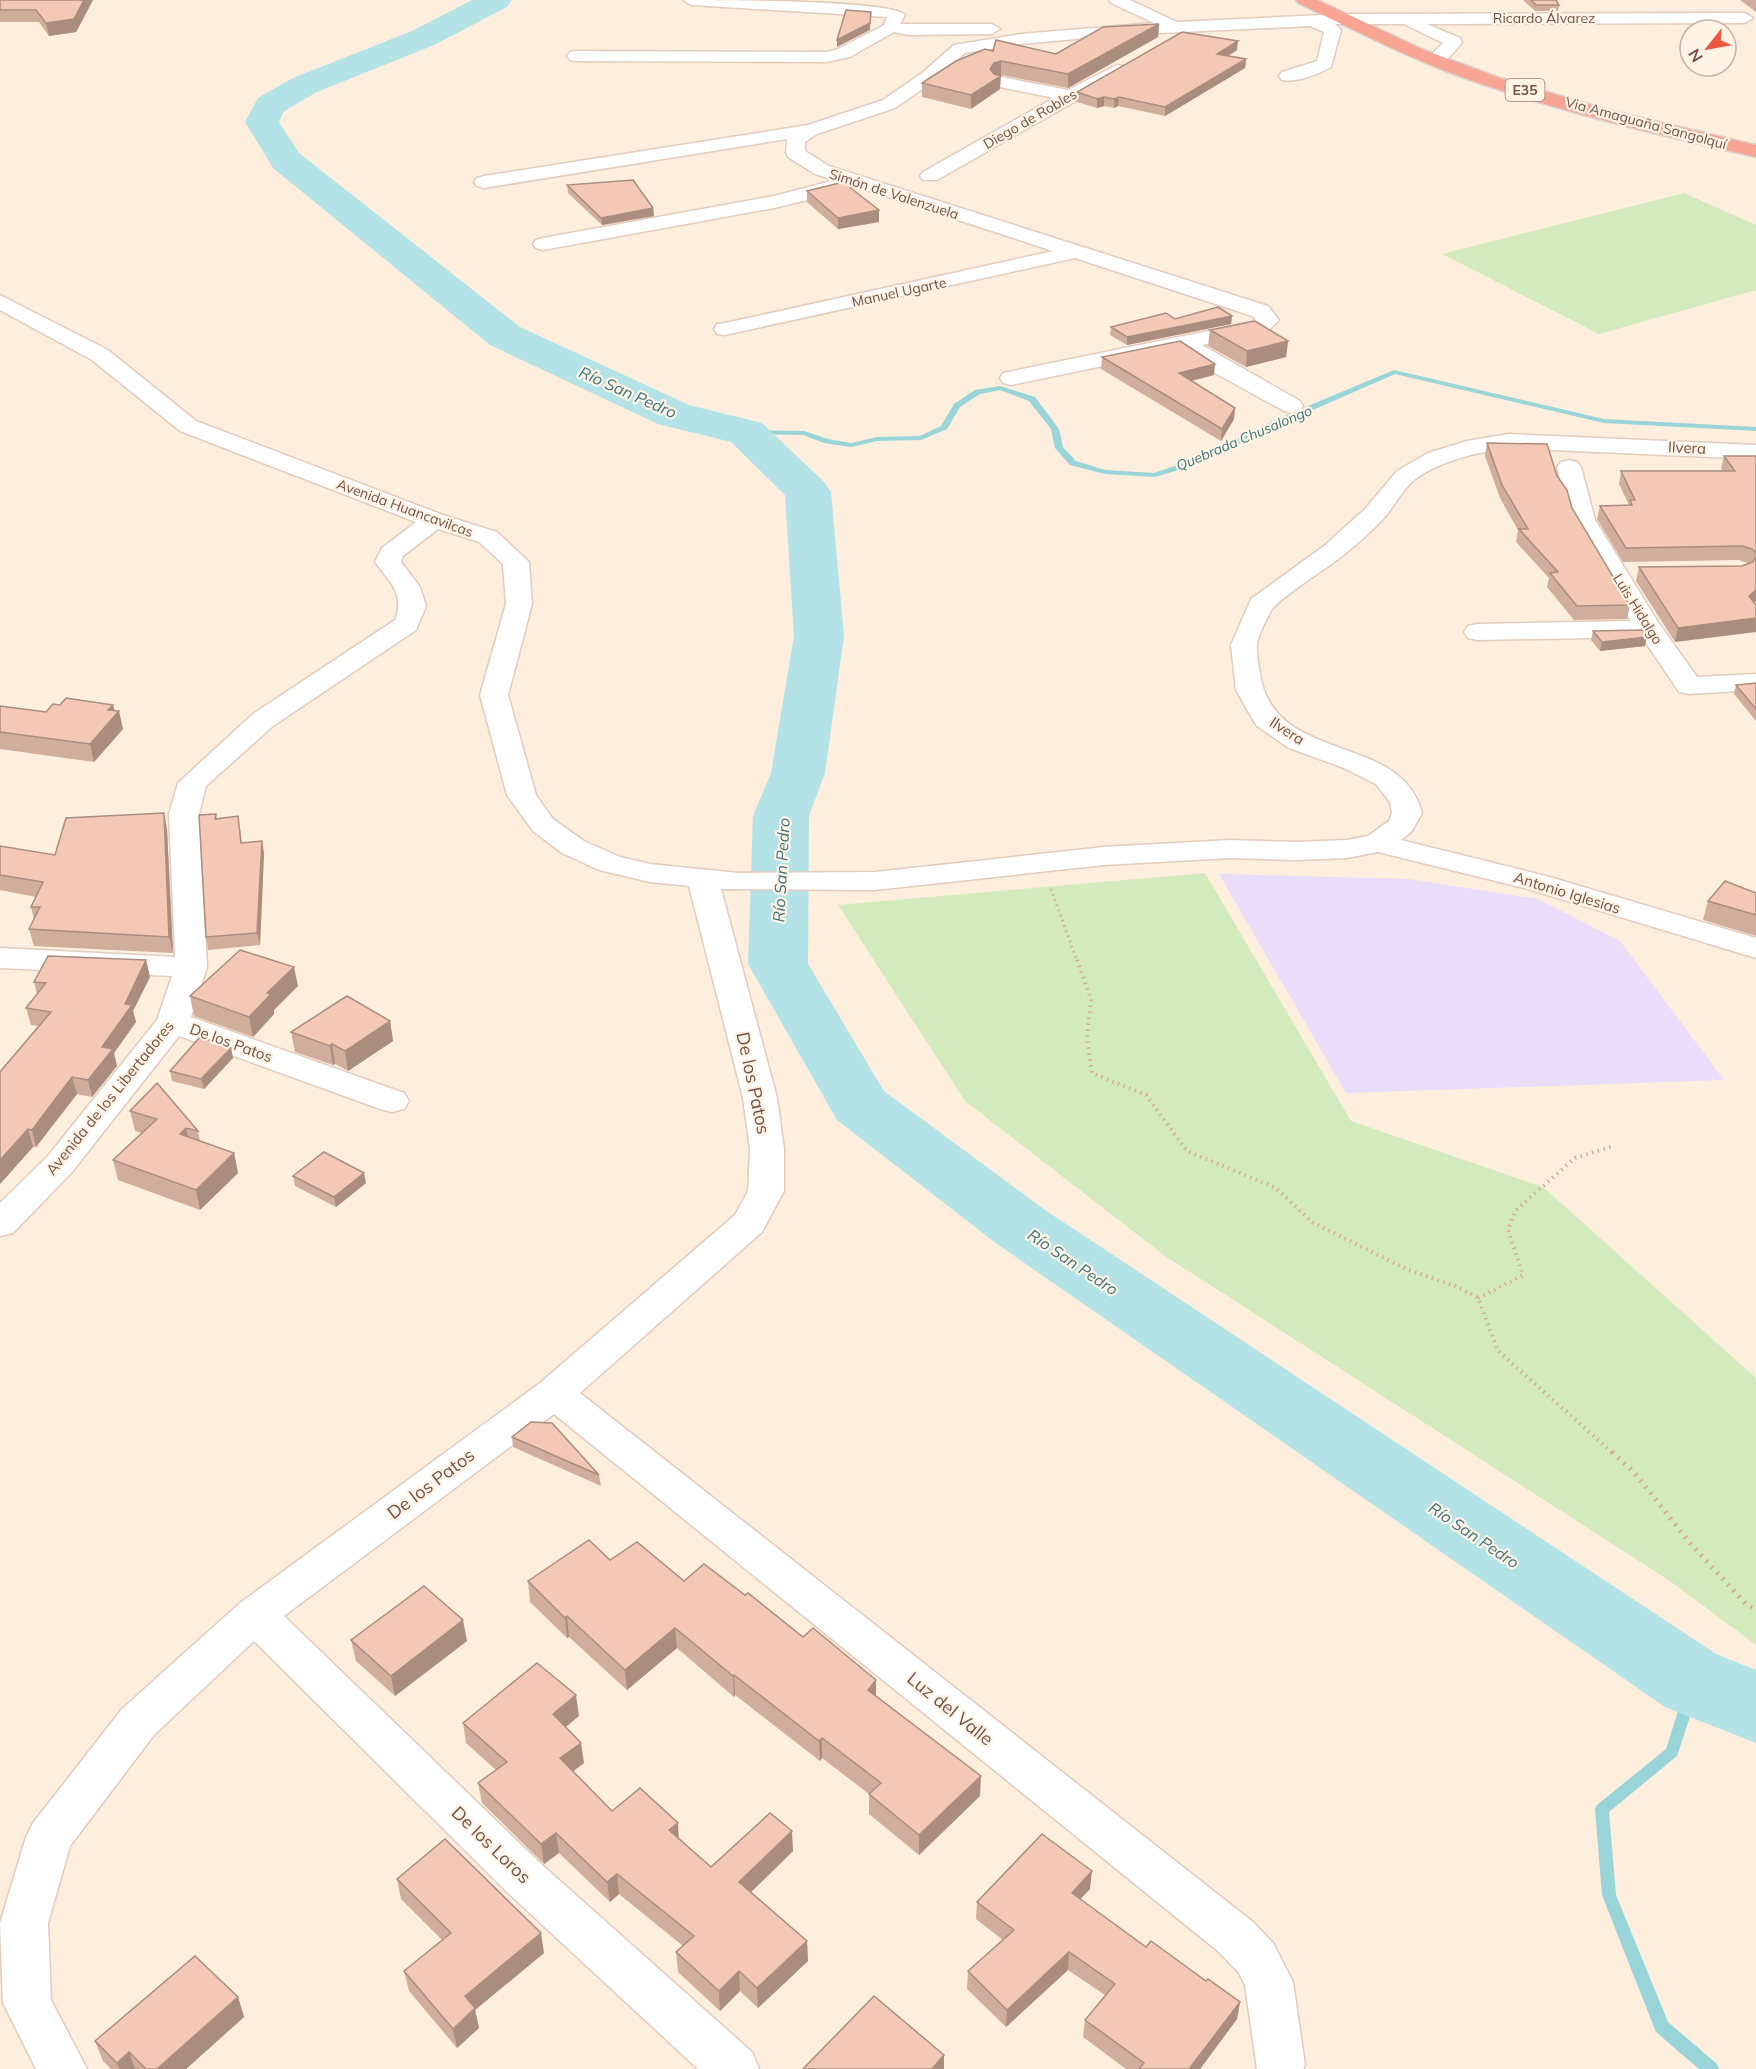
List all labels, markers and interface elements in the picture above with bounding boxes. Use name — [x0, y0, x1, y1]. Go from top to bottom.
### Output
street label: Ricardo Álvarez — [1493, 9, 1595, 27]
north arrow — [1678, 18, 1738, 78]
text: N — [1683, 45, 1707, 66]
road number: E35 — [1506, 79, 1544, 101]
street label: Diego de Robles — [980, 85, 1080, 153]
street label: Via Amaguaña Sangolquí — [1563, 93, 1729, 153]
street label: Simón de Valenzuela — [827, 165, 961, 223]
street label: Manuel Ugarte — [850, 273, 948, 311]
water label: Río San Pedro — [576, 362, 680, 422]
water label: Quebrada Chusalongo — [1173, 401, 1315, 475]
street label: Ilvera — [1668, 437, 1706, 458]
street label: Avenida Huancavilcas — [334, 475, 476, 541]
street label: Luis Hidalgo — [1609, 570, 1667, 648]
street label: Ilvera — [1266, 712, 1308, 749]
water label: Río San Pedro — [768, 817, 794, 923]
street label: Antonio Iglesias — [1512, 867, 1623, 918]
street label: Avenida de los Libertadores — [41, 1017, 178, 1179]
street label: De los Patos — [187, 1019, 275, 1066]
street label: De los Patos — [731, 1030, 776, 1136]
water label: Río San Pedro — [1024, 1224, 1122, 1300]
street label: De los Patos — [382, 1443, 479, 1524]
water label: Río San Pedro — [1425, 1497, 1523, 1573]
street label: Luz del Valle — [903, 1667, 998, 1750]
street label: De los Loros — [447, 1801, 536, 1888]

